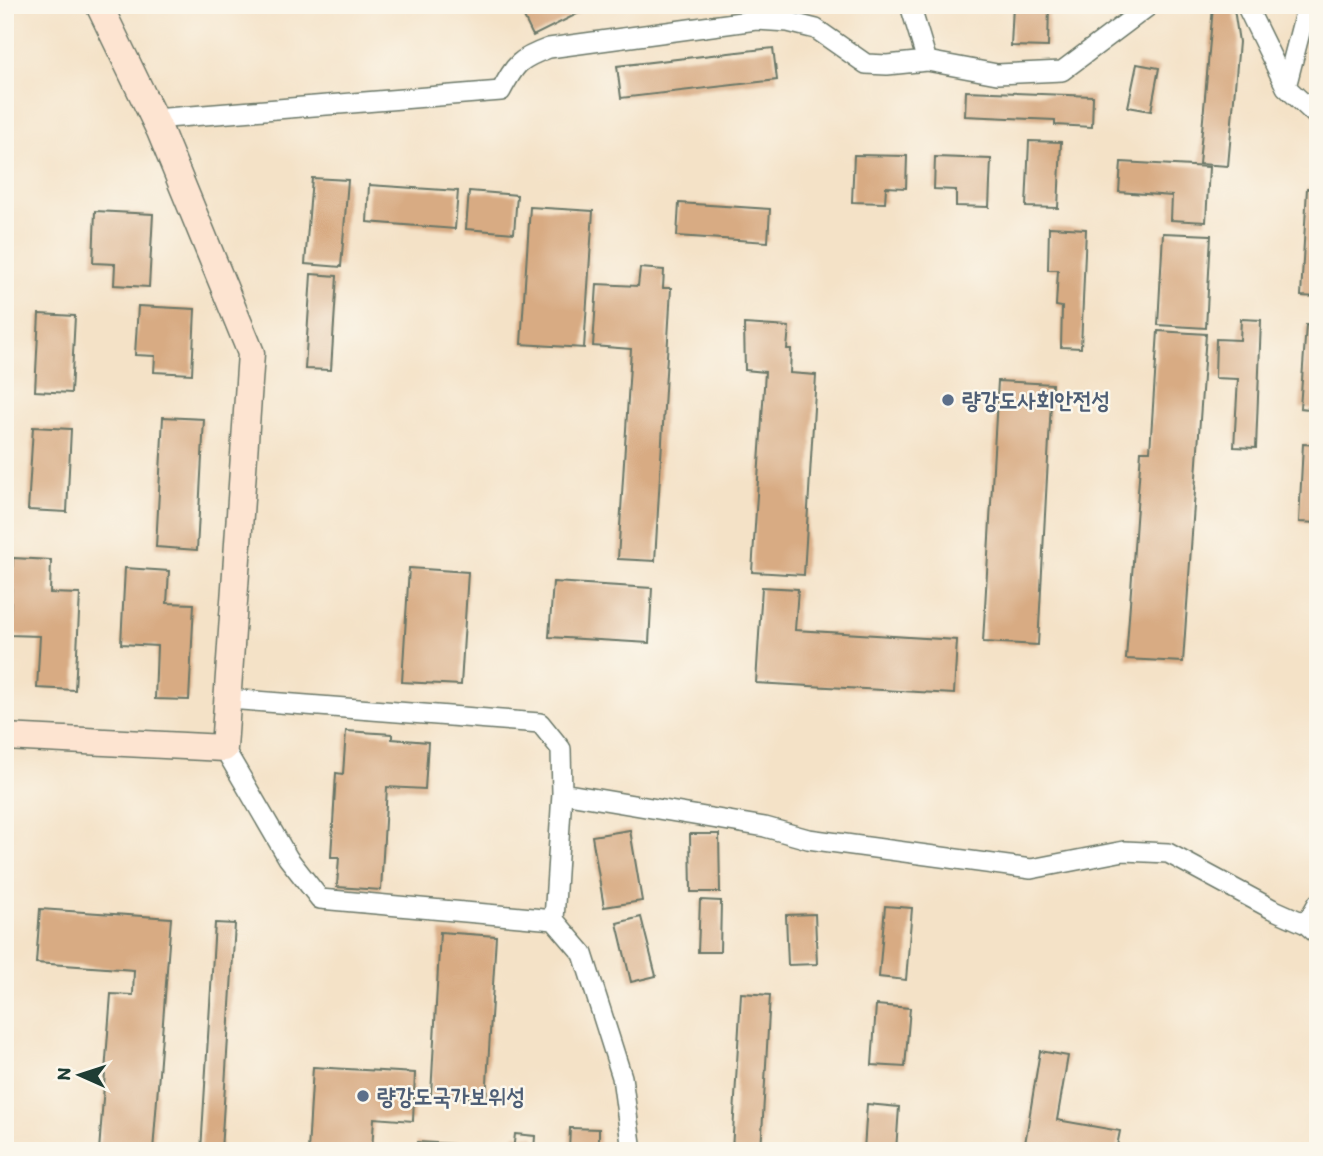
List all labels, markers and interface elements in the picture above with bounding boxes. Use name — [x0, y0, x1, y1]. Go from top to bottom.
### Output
place label: 량강도사회안전성 — [962, 386, 1110, 414]
marker: 량강도사회안전성 — [940, 392, 956, 408]
north arrow — [46, 1040, 116, 1110]
text: N — [52, 1067, 75, 1081]
place label: 량강도국가보위성 — [377, 1082, 525, 1110]
marker: 량강도국가보위성 — [355, 1088, 371, 1104]

